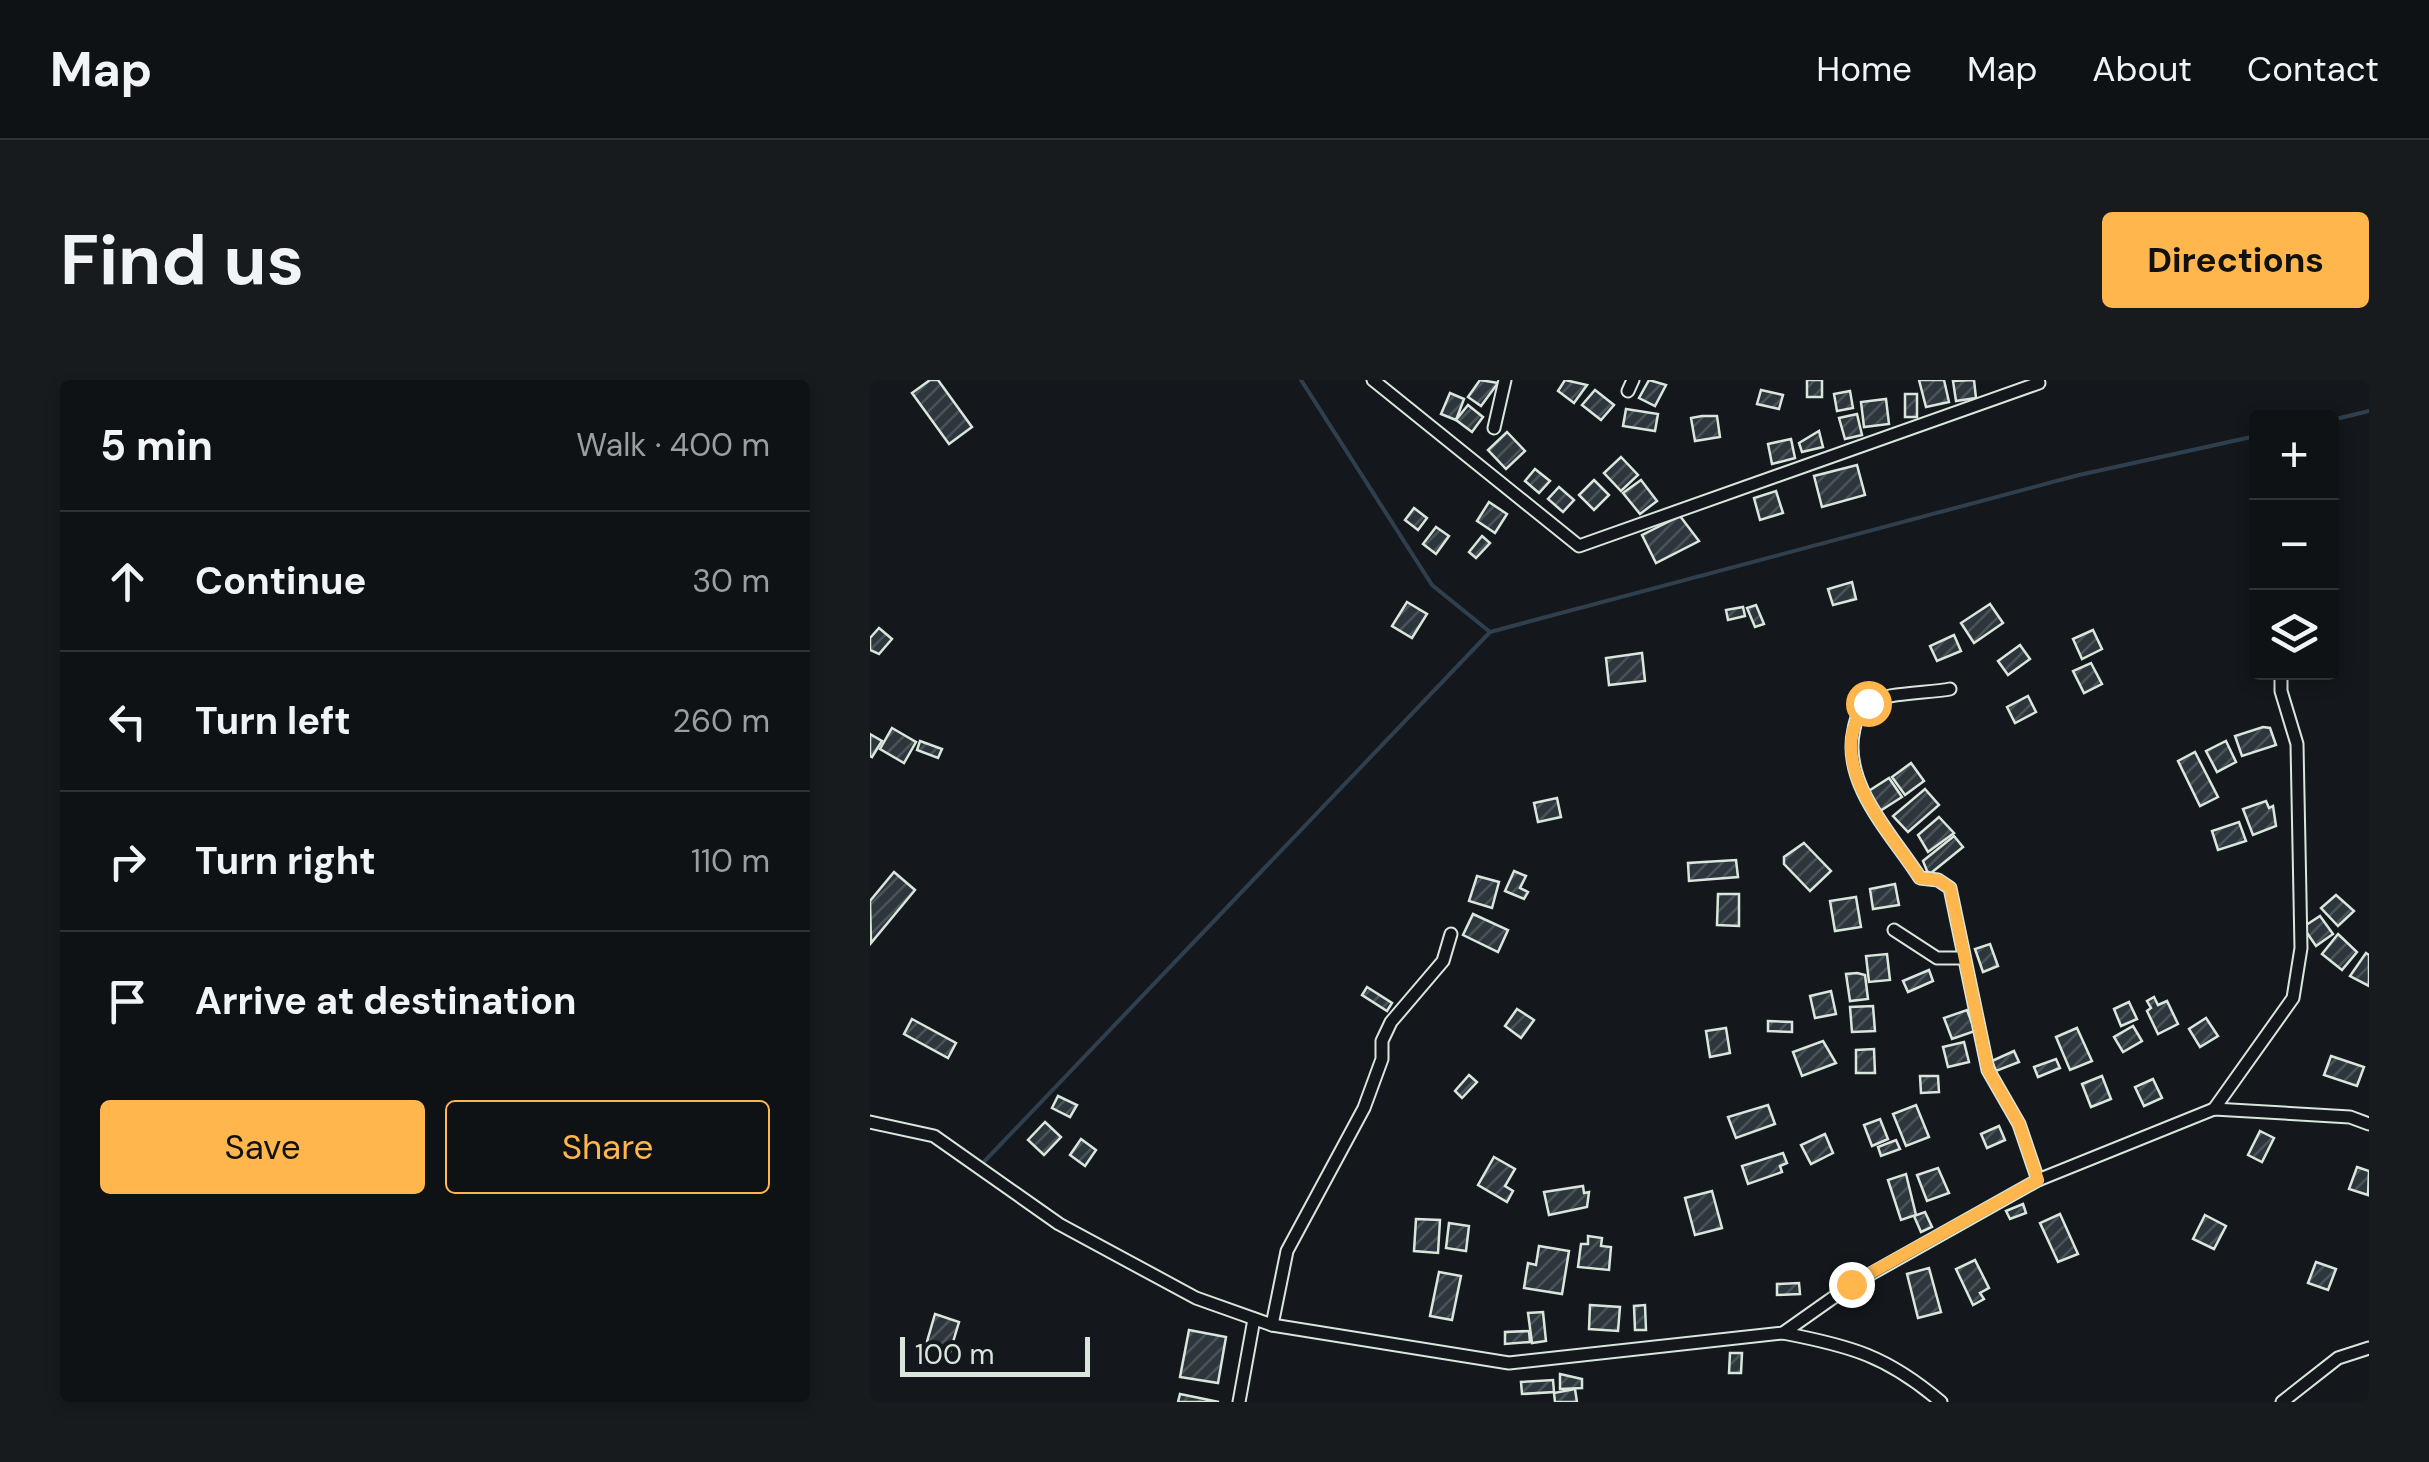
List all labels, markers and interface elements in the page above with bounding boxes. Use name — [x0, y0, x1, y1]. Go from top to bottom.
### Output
text: Map — [50, 38, 152, 101]
text: Home — [1816, 46, 1912, 92]
text: Map — [1967, 46, 2037, 92]
text: About — [2092, 46, 2192, 92]
text: Contact — [2247, 46, 2379, 92]
button: Directions — [2102, 212, 2369, 308]
text: Find us — [60, 215, 304, 306]
map controls — [2249, 410, 2339, 680]
button: + — [2249, 410, 2339, 500]
text: 5 min — [100, 418, 213, 473]
text: Walk · 400 m — [576, 424, 770, 466]
button: − — [2249, 500, 2339, 590]
icon: ahead — [100, 554, 155, 609]
text: Continue — [195, 556, 366, 606]
text: 30 m — [692, 560, 770, 602]
button: layers — [2249, 590, 2339, 680]
route start — [1846, 681, 1892, 727]
icon: left — [100, 694, 155, 749]
text: Turn left — [195, 696, 351, 746]
text: 260 m — [673, 700, 770, 742]
icon: right — [100, 834, 155, 889]
text: Turn right — [195, 836, 376, 886]
text: 110 m — [691, 840, 770, 882]
icon: arrive — [100, 974, 155, 1029]
text: Arrive at destination — [195, 976, 577, 1026]
button: Save — [100, 1100, 425, 1194]
button: Share — [445, 1100, 770, 1194]
route end — [1829, 1262, 1875, 1308]
scale bar — [900, 1332, 1090, 1376]
text: 100 m — [915, 1336, 994, 1373]

